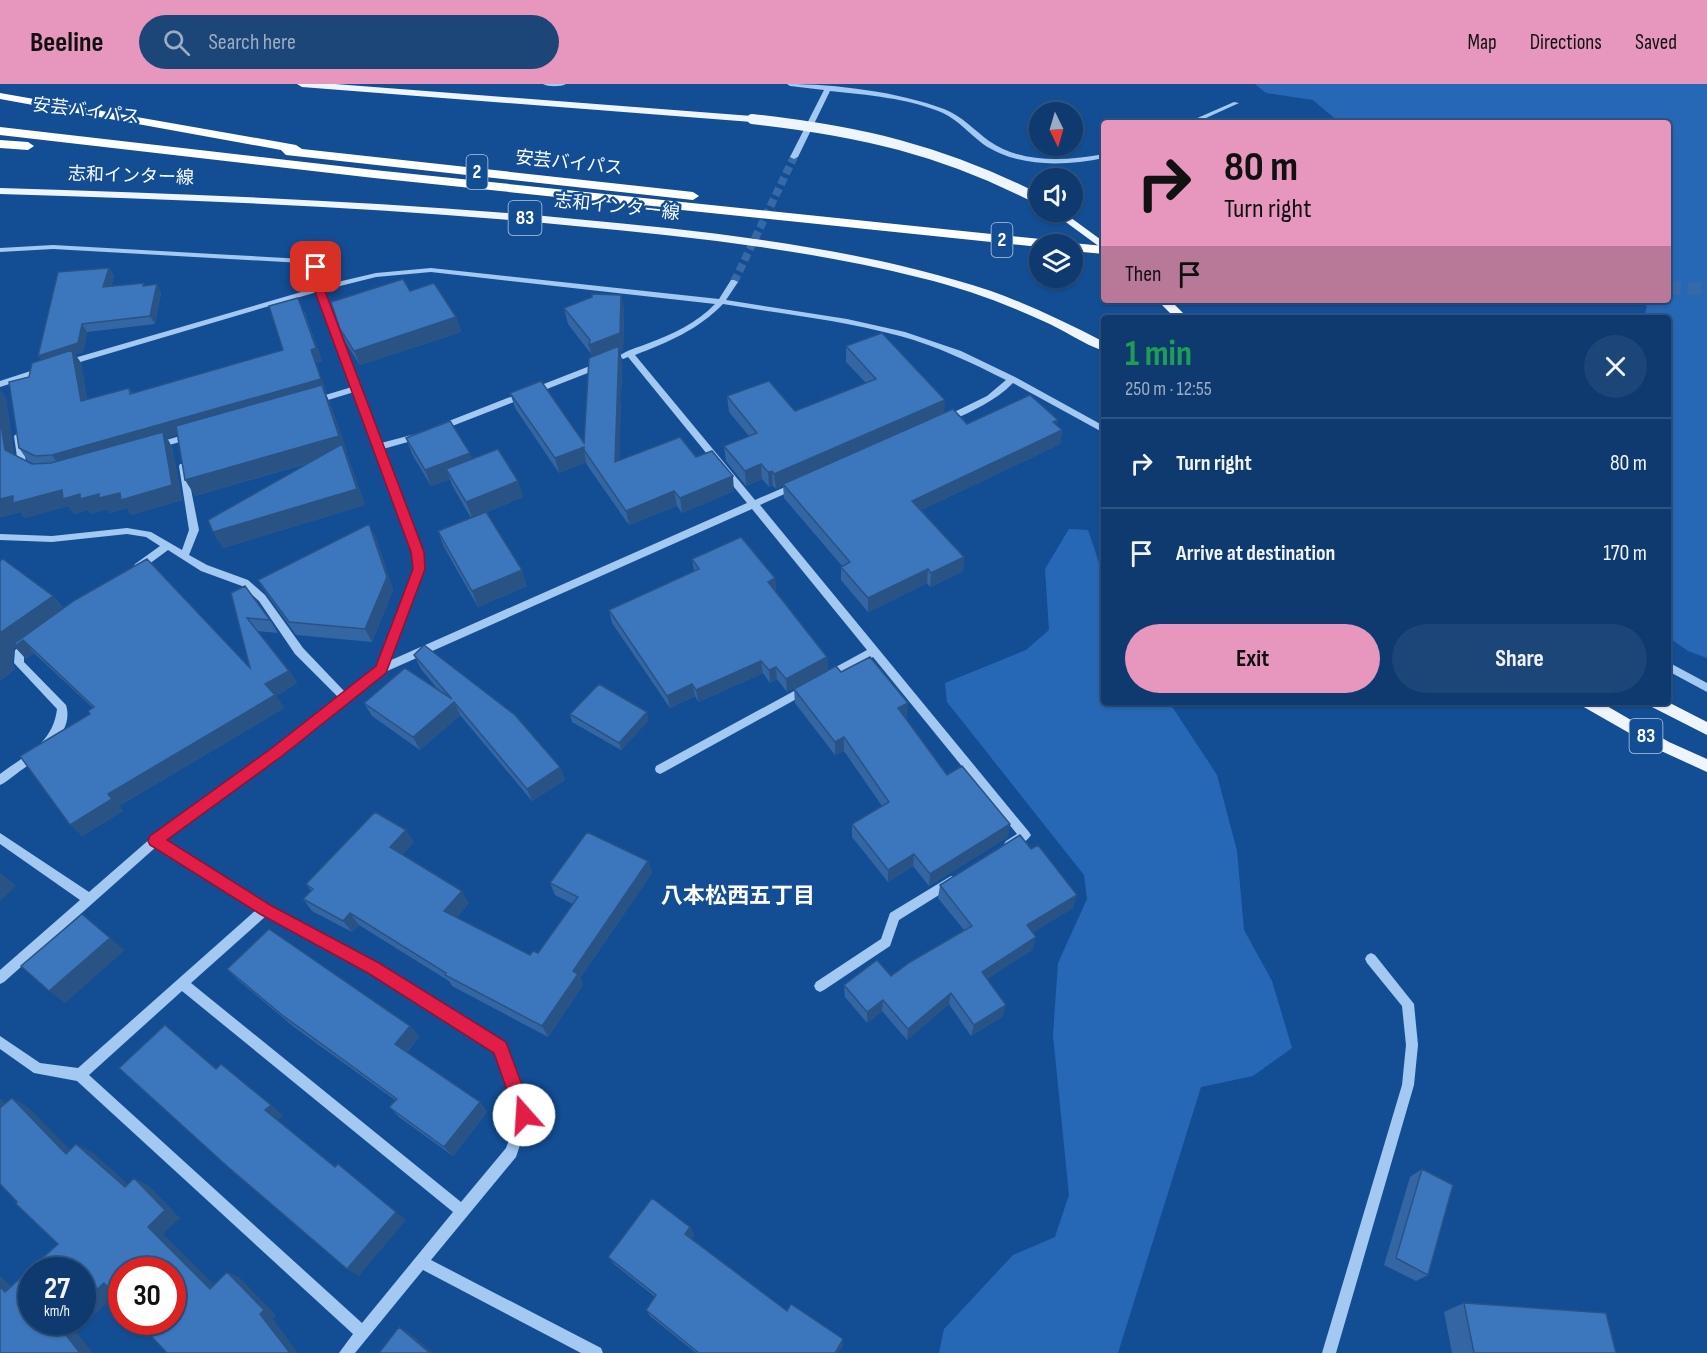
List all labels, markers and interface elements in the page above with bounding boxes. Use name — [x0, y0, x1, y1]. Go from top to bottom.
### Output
search box — [139, 15, 559, 69]
text: Beeline — [30, 26, 103, 59]
icon: search — [160, 26, 193, 59]
text: Search here — [208, 29, 296, 56]
text: Map — [1467, 30, 1497, 55]
text: Directions — [1530, 30, 1602, 55]
text: Saved — [1635, 30, 1677, 55]
street label: 安芸バイパス — [31, 94, 141, 128]
north arrow — [1029, 102, 1083, 156]
map controls — [1029, 102, 1083, 288]
text: 80 m — [1224, 142, 1298, 193]
icon: right — [1125, 144, 1203, 222]
street label: 安芸バイパス — [514, 147, 624, 179]
road number: 2 — [466, 155, 488, 189]
street label: 志和インター線 — [68, 163, 194, 189]
button: sound — [1029, 168, 1083, 222]
street label: 志和インター線 — [553, 190, 681, 224]
text: Turn right — [1224, 193, 1311, 225]
road number: 83 — [508, 201, 542, 235]
road number: 2 — [992, 223, 1012, 257]
button: layers — [1029, 234, 1083, 288]
pin — [290, 241, 341, 292]
icon: arrive — [299, 250, 332, 283]
icon: arrive — [1173, 258, 1206, 291]
text: Then — [1125, 261, 1161, 288]
text: 1 min — [1125, 333, 1192, 376]
button: close — [1584, 335, 1647, 398]
text: 250 m · 12:55 — [1125, 377, 1212, 401]
icon: right — [1125, 447, 1158, 480]
text: Turn right — [1176, 450, 1252, 477]
text: 80 m — [1610, 450, 1647, 477]
icon: arrive — [1125, 537, 1158, 570]
text: Arrive at destination — [1176, 540, 1335, 567]
text: 170 m — [1603, 540, 1647, 567]
button: Exit — [1125, 624, 1380, 693]
button: Share — [1392, 624, 1647, 693]
road number: 83 — [1630, 719, 1662, 753]
district label: 八本松西五丁目 — [661, 883, 815, 910]
position arrow — [492, 1083, 556, 1147]
speed limit sign: 30 — [108, 1257, 186, 1335]
text: 27 — [44, 1271, 70, 1307]
text: km/h — [44, 1302, 70, 1321]

